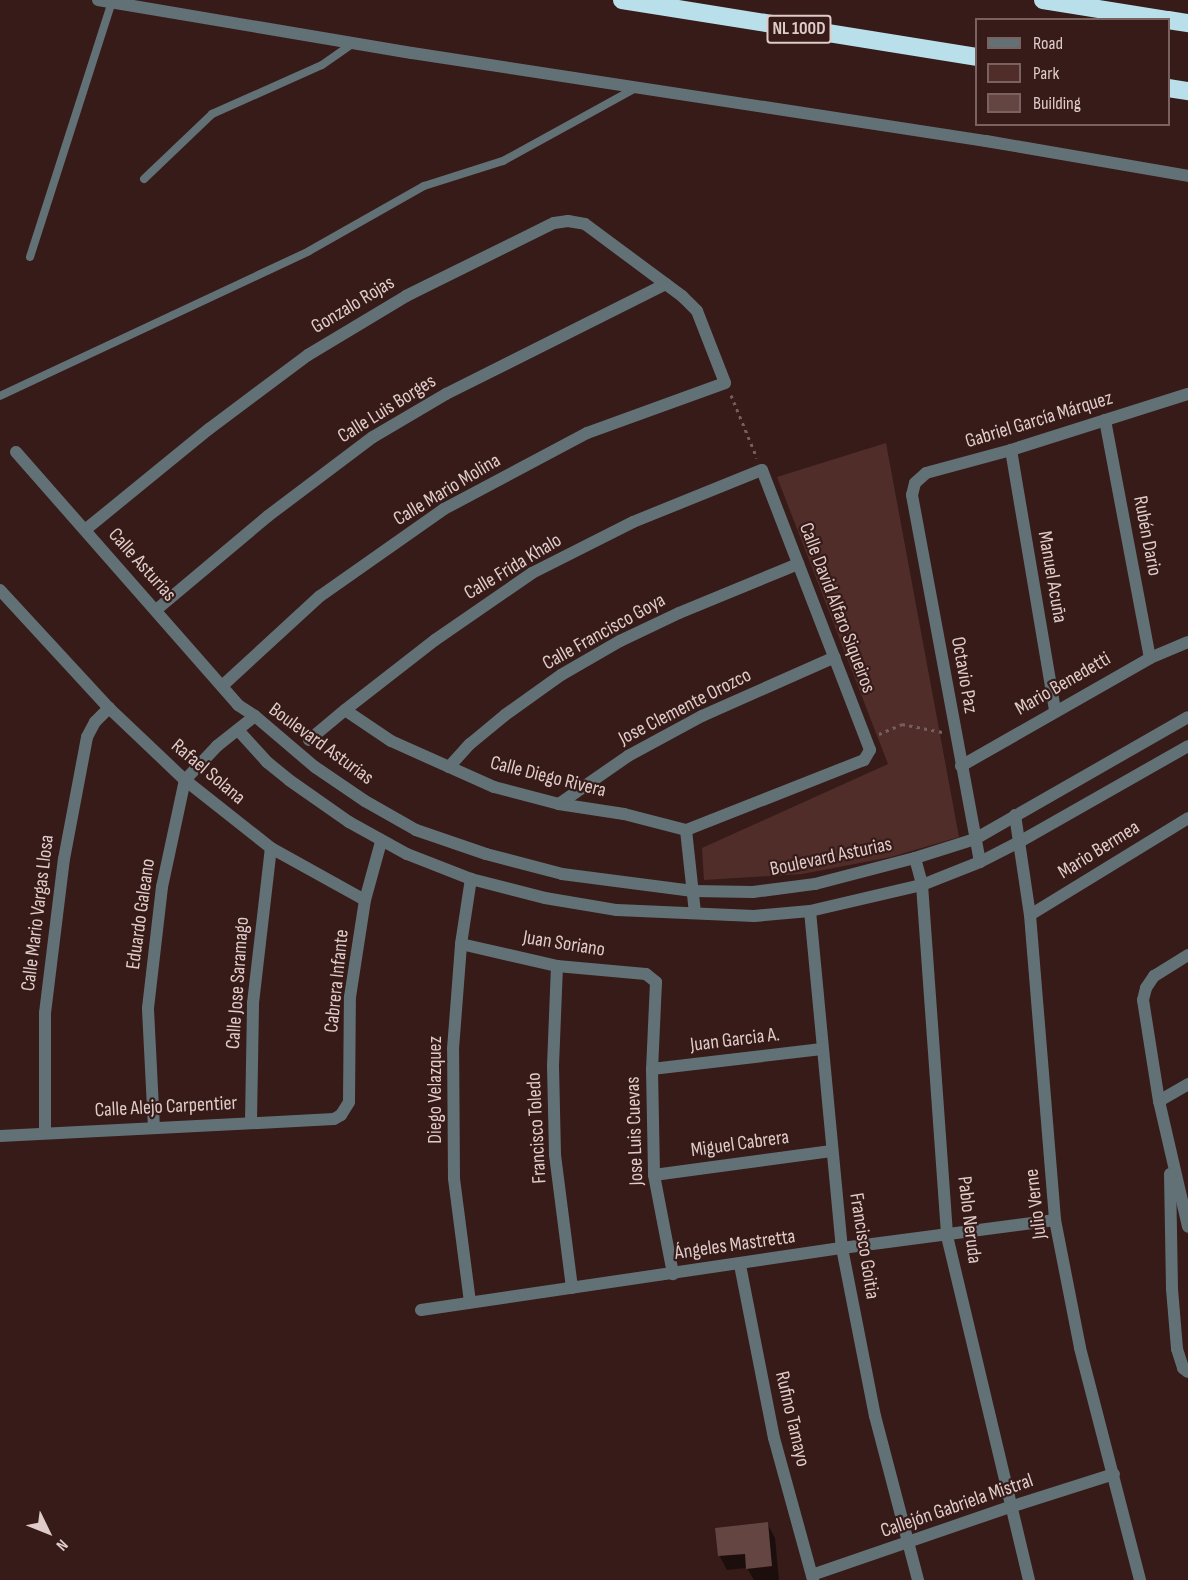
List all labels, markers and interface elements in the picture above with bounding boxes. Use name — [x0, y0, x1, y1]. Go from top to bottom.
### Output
road number: NL 100D — [766, 14, 832, 44]
legend — [975, 18, 1170, 126]
text: Road — [1033, 33, 1063, 54]
text: Park — [1033, 63, 1059, 84]
text: Building — [1033, 93, 1081, 114]
street label: Gonzalo Rojas — [307, 271, 399, 339]
street label: Calle Luis Borges — [334, 369, 440, 449]
street label: Gabriel García Márquez — [962, 386, 1116, 454]
street label: Calle Mario Molina — [389, 449, 505, 531]
street label: Rubén Dario — [1128, 494, 1166, 578]
street label: Calle David Alfaro Siqueiros — [793, 520, 881, 696]
street label: Calle Asturias — [103, 523, 181, 607]
street label: Calle Frida Khalo — [460, 529, 566, 605]
street label: Manuel Acuña — [1032, 529, 1072, 625]
street label: Calle Francisco Goya — [538, 588, 670, 676]
street label: Octavio Paz — [945, 635, 983, 715]
street label: Mario Benedetti — [1011, 647, 1115, 721]
street label: Jose Clemente Orozco — [615, 663, 755, 751]
street label: Boulevard Asturias — [264, 698, 378, 790]
street label: Rafael Solana — [166, 734, 250, 810]
street label: Calle Diego Rivera — [488, 751, 608, 803]
street label: Mario Bermea — [1054, 816, 1144, 884]
street label: Boulevard Asturias — [768, 832, 894, 882]
street label: Calle Mario Vargas Llosa — [16, 833, 60, 993]
street label: Eduardo Galeano — [121, 857, 161, 971]
street label: Calle Jose Saramago — [221, 916, 255, 1050]
street label: Juan Soriano — [521, 926, 607, 962]
street label: Cabrera Infante — [320, 928, 354, 1034]
street label: Juan Garcia A. — [689, 1023, 781, 1057]
street label: Diego Velazquez — [423, 1036, 447, 1144]
street label: Francisco Toledo — [522, 1072, 552, 1184]
street label: Jose Luis Cuevas — [621, 1076, 649, 1186]
street label: Calle Alejo Carpentier — [94, 1091, 238, 1123]
street label: Miguel Cabrera — [689, 1125, 791, 1163]
street label: Julio Verne — [1020, 1168, 1052, 1240]
street label: Pablo Neruda — [952, 1175, 986, 1265]
street label: Francisco Goitia — [844, 1191, 884, 1301]
street label: Ángeles Mastretta — [673, 1225, 797, 1265]
street label: Rufino Tamayo — [769, 1369, 815, 1469]
street label: Callejón Gabriela Mistral — [878, 1469, 1036, 1543]
north arrow — [18, 1502, 78, 1562]
text: N — [52, 1535, 71, 1554]

